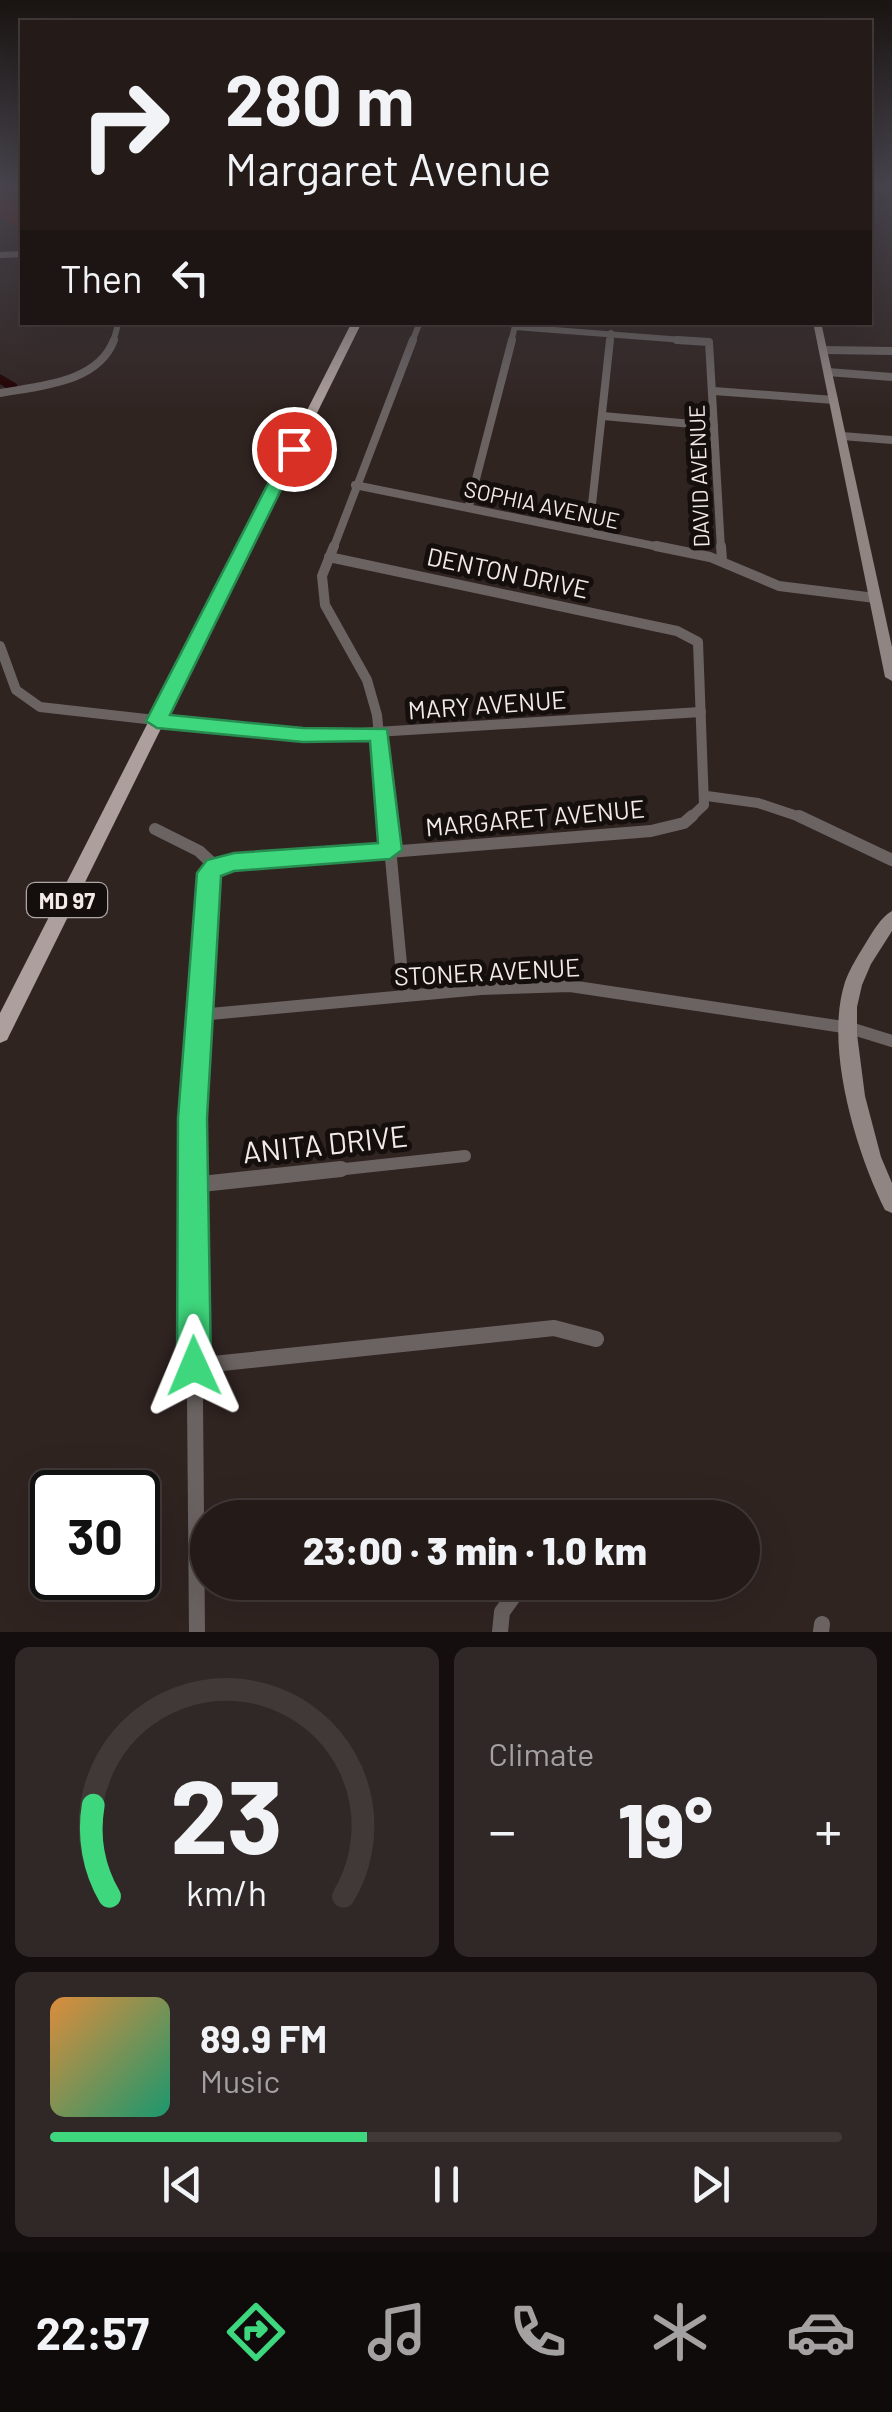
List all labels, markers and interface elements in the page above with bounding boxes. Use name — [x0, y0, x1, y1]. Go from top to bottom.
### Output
text: 280 m — [225, 56, 414, 140]
icon: right — [60, 60, 190, 190]
text: Margaret Avenue — [225, 141, 551, 195]
icon: left — [163, 250, 218, 305]
text: Then — [60, 255, 143, 301]
street label: DAVID AVENUE — [683, 404, 713, 548]
pin — [252, 407, 337, 492]
icon: arrive — [267, 422, 322, 477]
street label: SOPHIA AVENUE — [462, 475, 622, 533]
street label: DENTON DRIVE — [424, 540, 592, 604]
street label: MARY AVENUE — [407, 683, 567, 725]
street label: MARGARET AVENUE — [424, 792, 646, 842]
road number: MD 97 — [27, 883, 107, 917]
street label: STONER AVENUE — [393, 951, 581, 991]
street label: ANITA DRIVE — [241, 1116, 409, 1170]
position arrow — [142, 1314, 246, 1418]
speed limit sign: 30 — [30, 1470, 160, 1600]
text: 23:00 · 3 min · 1.0 km — [303, 1527, 647, 1573]
text: Climate — [489, 1734, 594, 1772]
text: 23 — [170, 1750, 283, 1875]
text: 19° — [618, 1783, 713, 1873]
text: − — [489, 1796, 516, 1862]
text: + — [814, 1796, 842, 1862]
text: km/h — [186, 1870, 267, 1913]
text: 89.9 FM — [200, 2015, 327, 2061]
text: Music — [200, 2061, 280, 2099]
icon: previous — [155, 2157, 210, 2212]
icon: pause — [419, 2157, 474, 2212]
icon: next — [683, 2157, 738, 2212]
icon: directions — [221, 2297, 291, 2367]
icon: music — [362, 2297, 432, 2367]
icon: phone — [503, 2297, 573, 2367]
icon: climate — [645, 2297, 715, 2367]
icon: car — [786, 2297, 856, 2367]
text: 22:57 — [36, 2305, 149, 2359]

